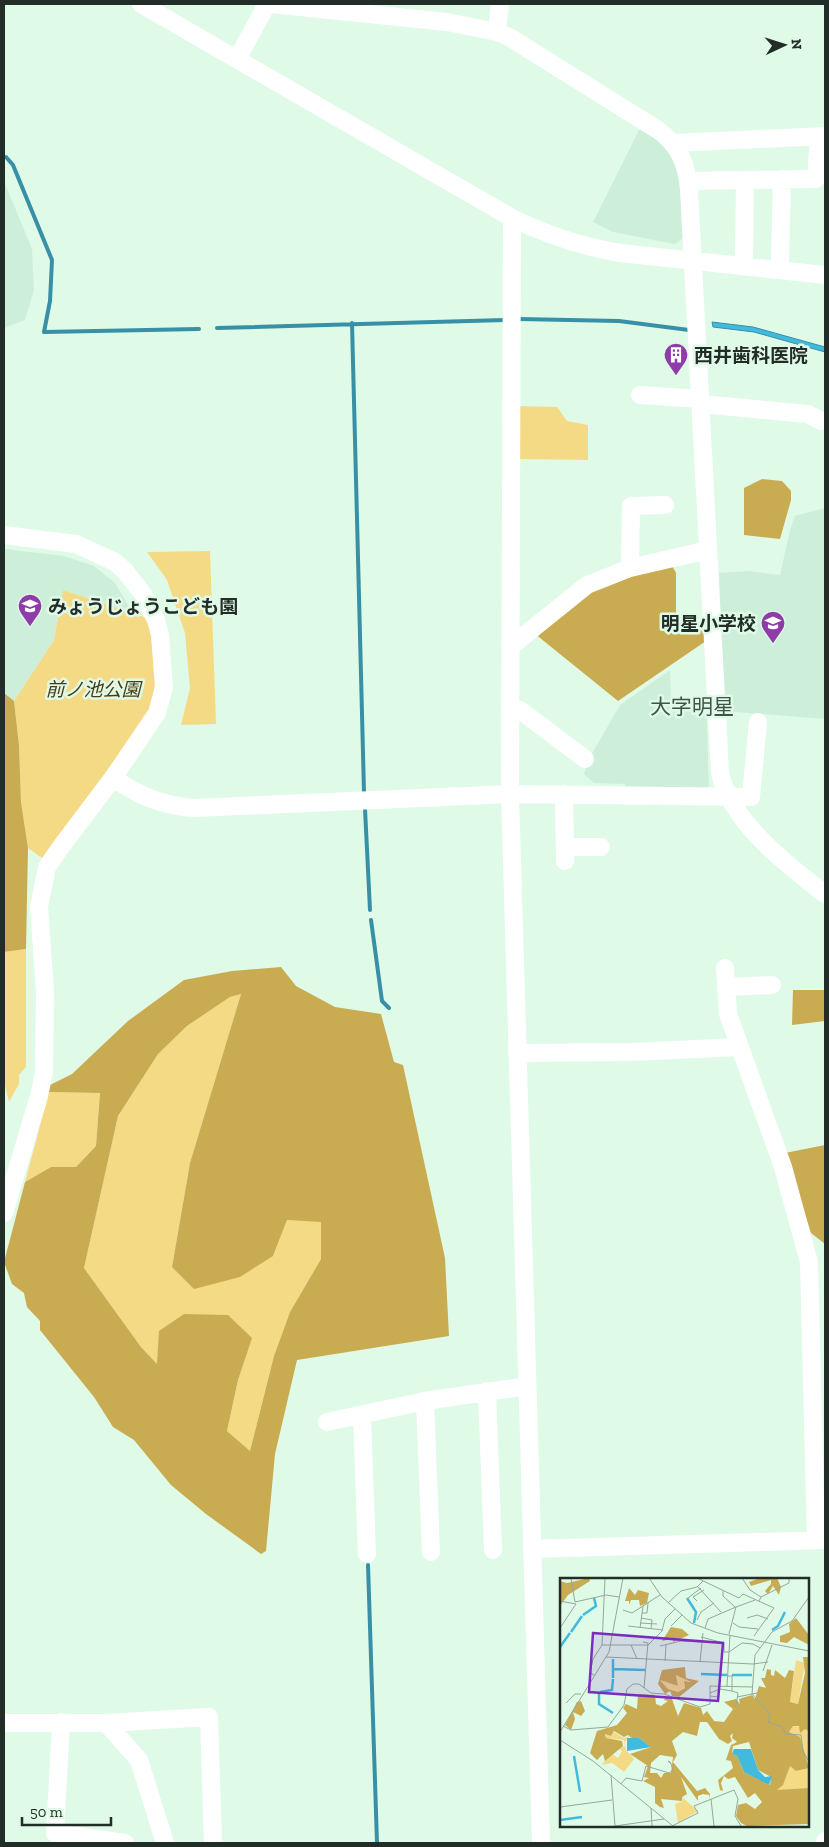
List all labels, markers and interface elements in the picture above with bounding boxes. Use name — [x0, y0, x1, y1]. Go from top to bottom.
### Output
north arrow — [759, 20, 809, 70]
text: N — [788, 38, 805, 50]
building icon: 西井歯科医院 — [663, 342, 689, 376]
place label: 西井歯科医院 — [694, 344, 808, 367]
school or university icon: みょうじょうこども園 — [17, 593, 43, 627]
place label: みょうじょうこども園 — [48, 595, 238, 618]
school or university icon: 明星小学校 — [760, 610, 786, 644]
place label: 明星小学校 — [661, 612, 756, 635]
park label: 前ノ池公園 — [45, 678, 143, 701]
district label: 大字明星 — [650, 694, 734, 719]
inset map — [560, 1578, 809, 1827]
scale bar — [22, 1794, 111, 1826]
text: 50 m — [30, 1803, 63, 1821]

